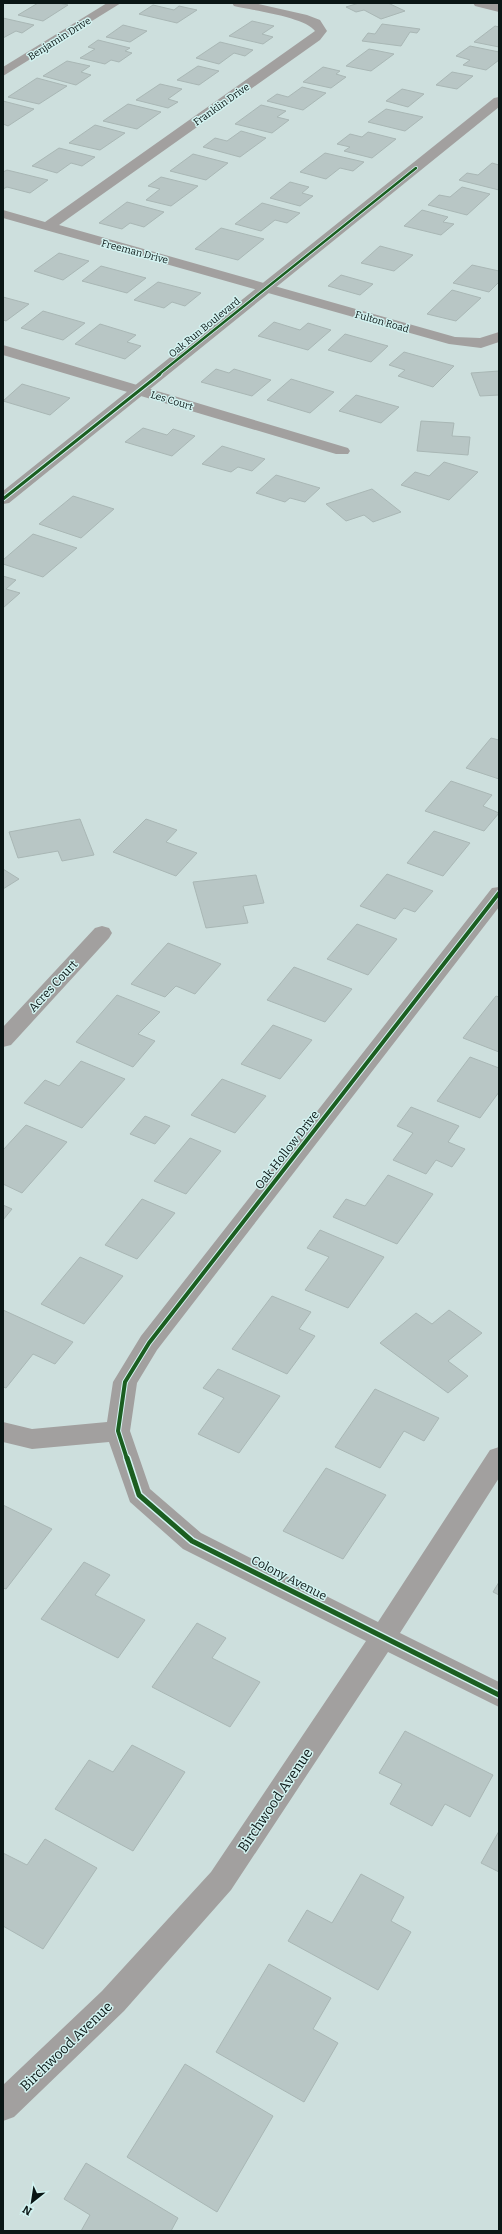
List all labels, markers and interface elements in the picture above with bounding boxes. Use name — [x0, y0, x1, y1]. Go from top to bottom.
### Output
street label: Benjamin Drive — [26, 15, 93, 63]
street label: Franklin Drive — [191, 81, 252, 129]
street label: Freeman Drive — [100, 237, 169, 267]
street label: Oak Run Boulevard — [166, 295, 243, 360]
street label: Fulton Road — [353, 309, 410, 335]
street label: Les Court — [149, 389, 195, 413]
street label: Acres Court — [26, 957, 81, 1015]
street label: Oak Hollow Drive — [252, 1108, 322, 1192]
street label: Colony Avenue — [249, 1553, 329, 1603]
street label: Birchwood Avenue — [234, 1745, 316, 1855]
street label: Birchwood Avenue — [17, 1998, 116, 2095]
north arrow — [12, 2182, 52, 2222]
text: N — [20, 2202, 34, 2218]

